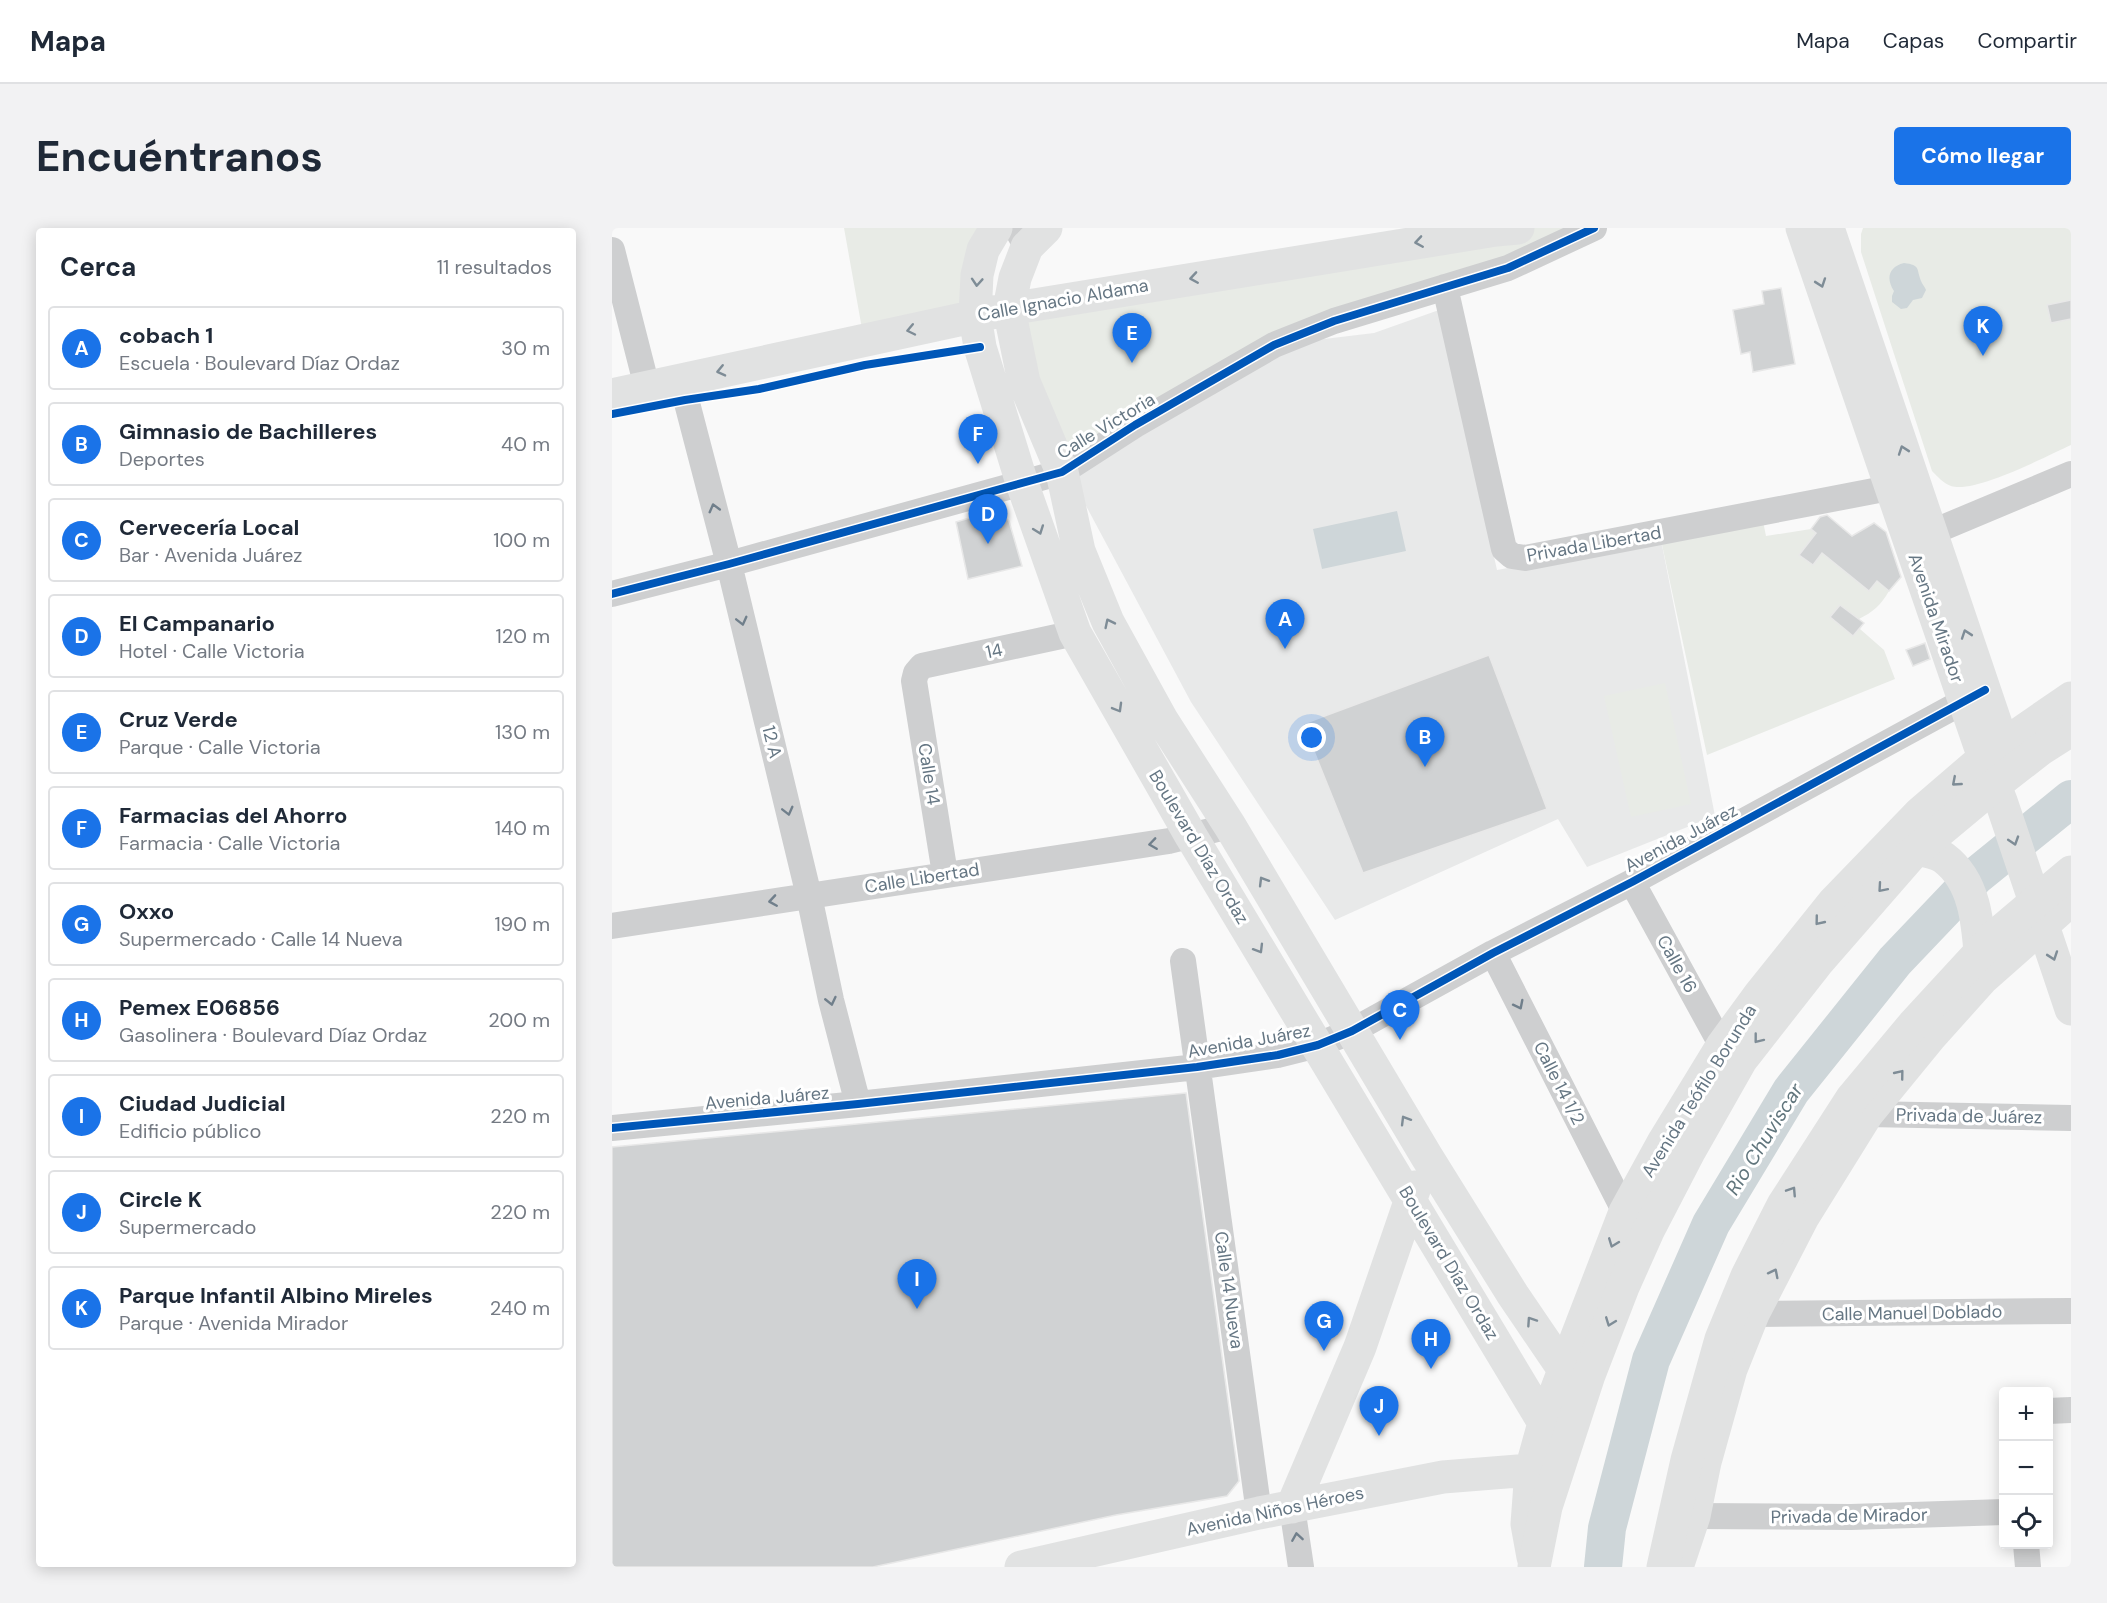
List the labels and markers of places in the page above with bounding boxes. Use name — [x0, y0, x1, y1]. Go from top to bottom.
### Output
pin: K — [1964, 306, 2002, 356]
pin: E — [1112, 314, 1152, 363]
pin: F — [958, 414, 998, 464]
pin: D — [968, 494, 1007, 544]
pin: A — [1266, 600, 1304, 649]
pin: B — [1406, 718, 1444, 767]
pin: C — [1380, 990, 1420, 1040]
pin: I — [898, 1260, 936, 1309]
pin: G — [1304, 1302, 1344, 1351]
pin: H — [1412, 1320, 1450, 1369]
pin: J — [1360, 1386, 1398, 1436]

